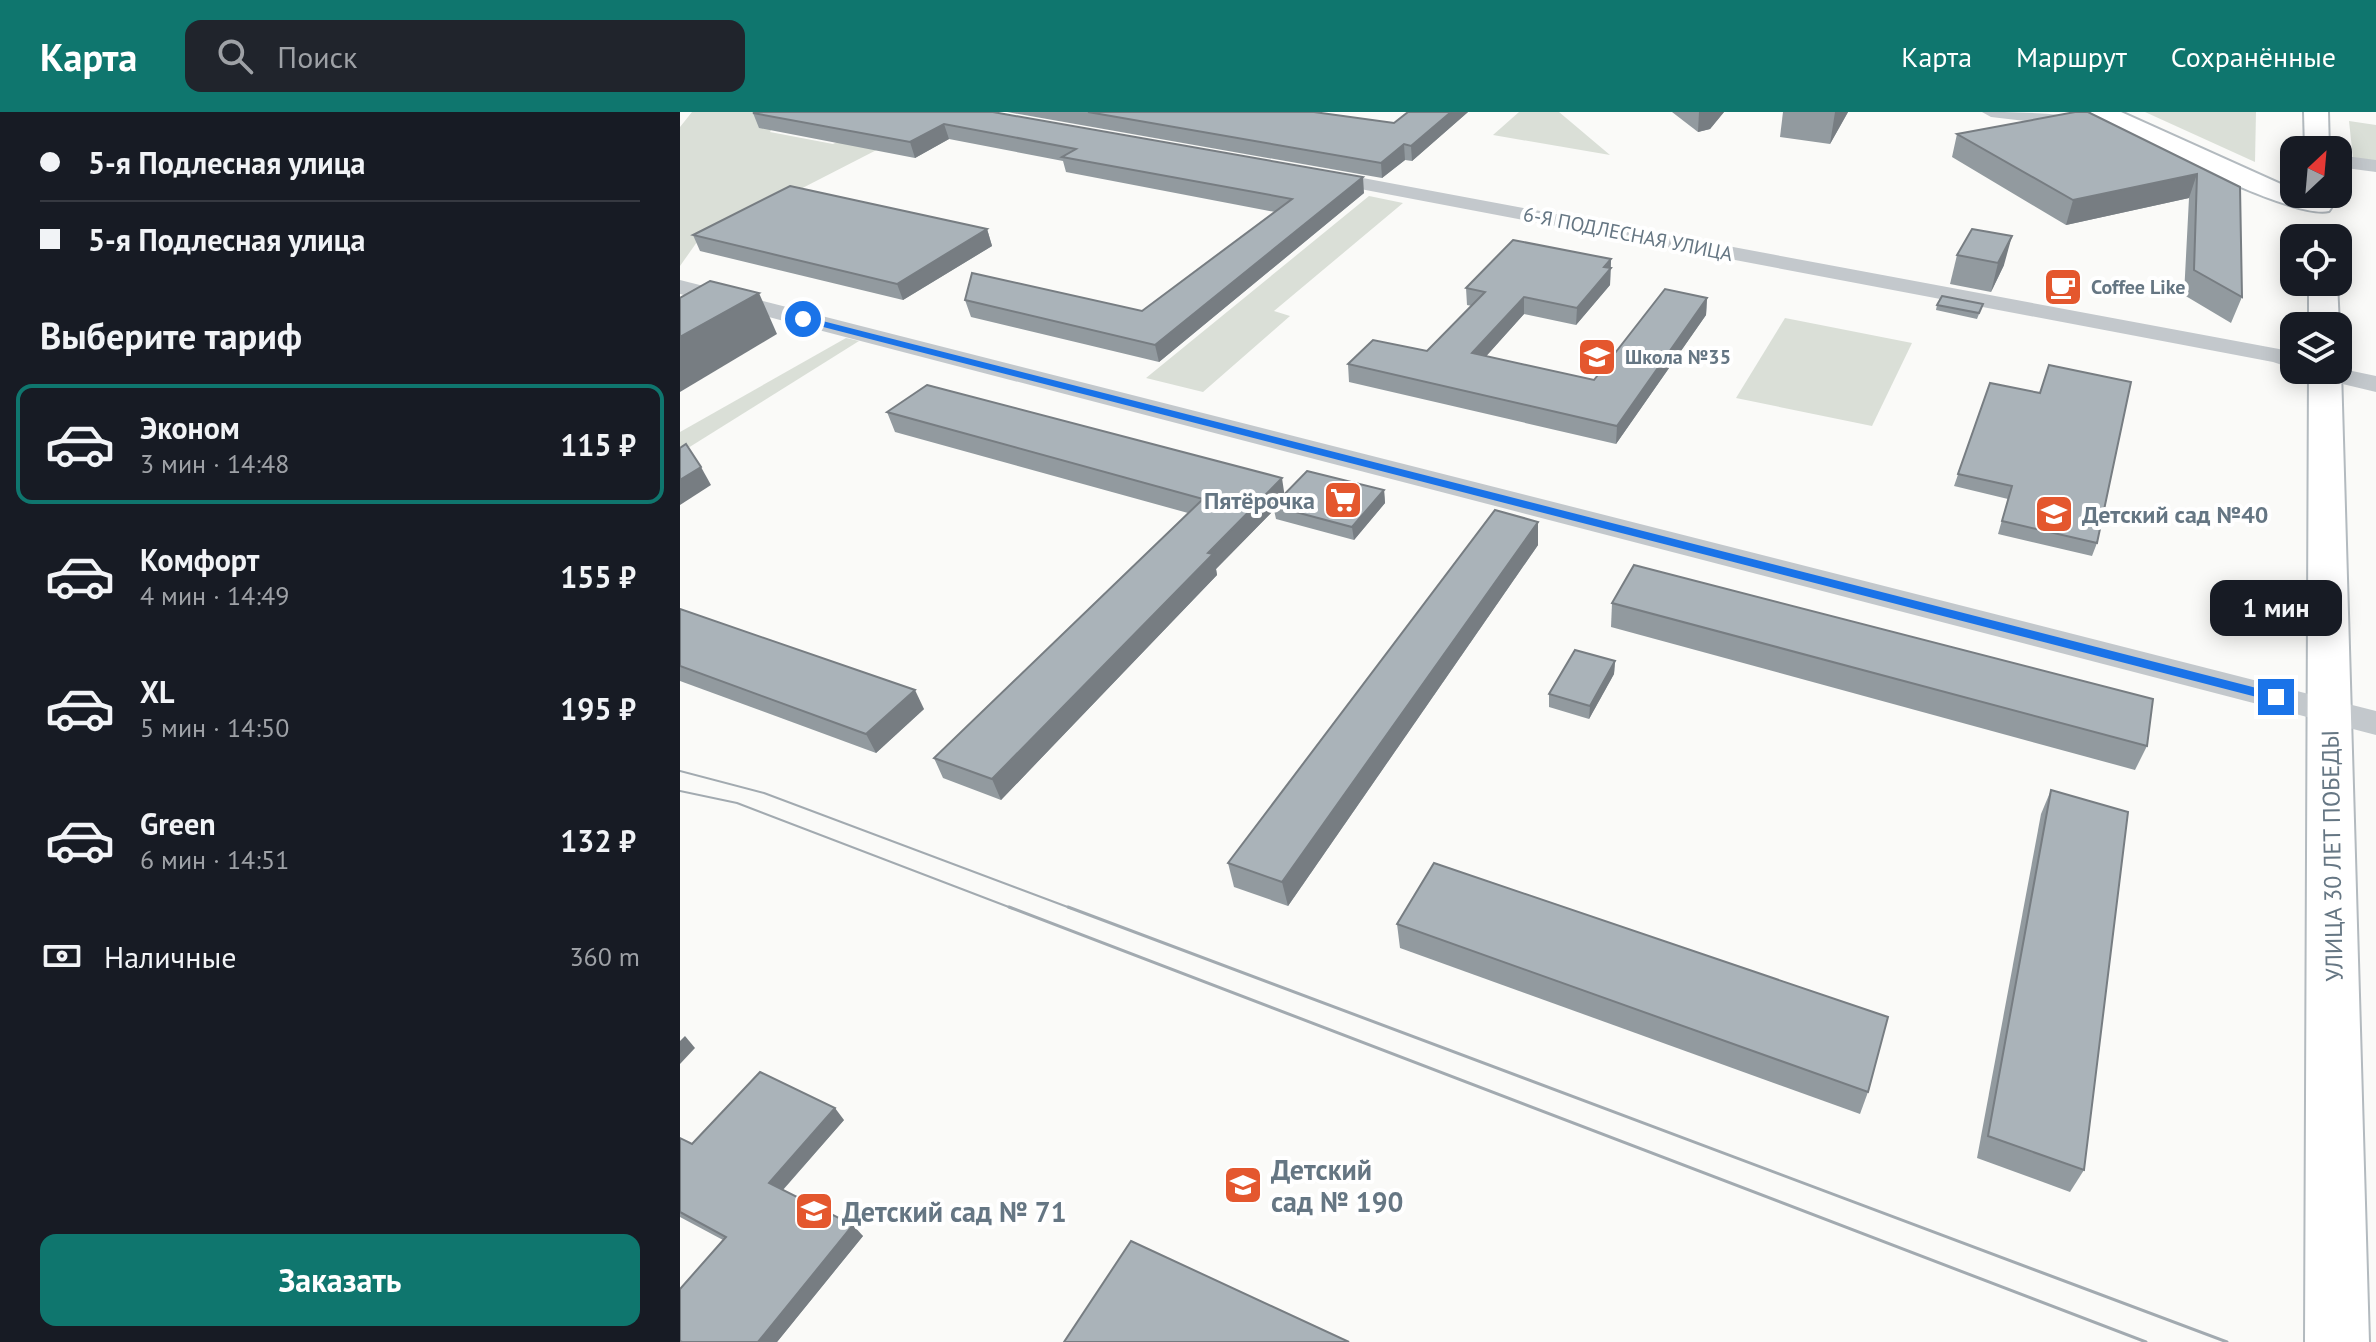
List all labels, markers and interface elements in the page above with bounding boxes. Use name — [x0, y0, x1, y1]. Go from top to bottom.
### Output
search box — [185, 20, 745, 92]
text: Карта — [40, 32, 137, 81]
icon: search — [213, 34, 257, 78]
text: Поиск — [277, 37, 357, 76]
text: Карта — [1901, 38, 1972, 75]
text: Маршрут — [2016, 38, 2127, 75]
text: Сохранённые — [2171, 38, 2336, 75]
north arrow — [2280, 136, 2352, 208]
map controls — [2280, 136, 2352, 384]
text: 5-я Подлесная улица — [88, 143, 365, 182]
street label: 6-Я ПОДЛЕСНАЯ УЛИЦА — [1521, 201, 1735, 267]
text: 5-я Подлесная улица — [88, 220, 365, 259]
button: locate — [2280, 224, 2352, 296]
cafe icon: Coffee Like — [2042, 266, 2084, 308]
place label: Coffee Like — [2091, 274, 2185, 300]
route start — [785, 301, 821, 337]
text: Выберите тариф — [40, 312, 302, 359]
button: layers — [2280, 312, 2352, 384]
school or university icon: Школа №35 — [1576, 336, 1618, 378]
place label: Школа №35 — [1625, 344, 1731, 370]
icon: car — [44, 408, 116, 480]
text: Эконом — [140, 408, 240, 447]
text: 115 ₽ — [560, 425, 636, 464]
text: 3 мин · 14:48 — [140, 447, 289, 480]
supermarket icon: Пятёрочка — [1322, 479, 1364, 521]
place label: Пятёрочка — [1204, 485, 1315, 516]
school or university icon: Детский сад №40 — [2033, 493, 2075, 535]
place label: Детский сад №40 — [2082, 499, 2268, 530]
icon: car — [44, 540, 116, 612]
text: Комфорт — [140, 540, 259, 579]
text: 155 ₽ — [560, 557, 636, 596]
text: 4 мин · 14:49 — [140, 579, 289, 612]
callout: 1 мин — [2210, 581, 2342, 637]
text: 1 мин — [2243, 591, 2309, 624]
icon: car — [44, 672, 116, 744]
text: XL — [140, 672, 174, 711]
route end — [2258, 679, 2294, 715]
text: 195 ₽ — [560, 689, 636, 728]
text: 5 мин · 14:50 — [140, 711, 289, 744]
street label: УЛИЦА 30 ЛЕТ ПОБЕДЫ — [2314, 730, 2350, 982]
icon: car — [44, 804, 116, 876]
text: Green — [140, 804, 215, 843]
text: 132 ₽ — [560, 821, 636, 860]
text: 6 мин · 14:51 — [140, 843, 289, 876]
icon: cash — [40, 934, 84, 978]
text: Наличные — [104, 937, 236, 976]
text: 360 m — [569, 940, 640, 973]
place label: Детский сад № 190 — [1271, 1151, 1403, 1220]
school or university icon: Детский сад № 190 — [1222, 1164, 1264, 1206]
school or university icon: Детский сад № 71 — [793, 1190, 835, 1232]
place label: Детский сад № 71 — [842, 1193, 1067, 1230]
button: Заказать — [40, 1234, 640, 1326]

